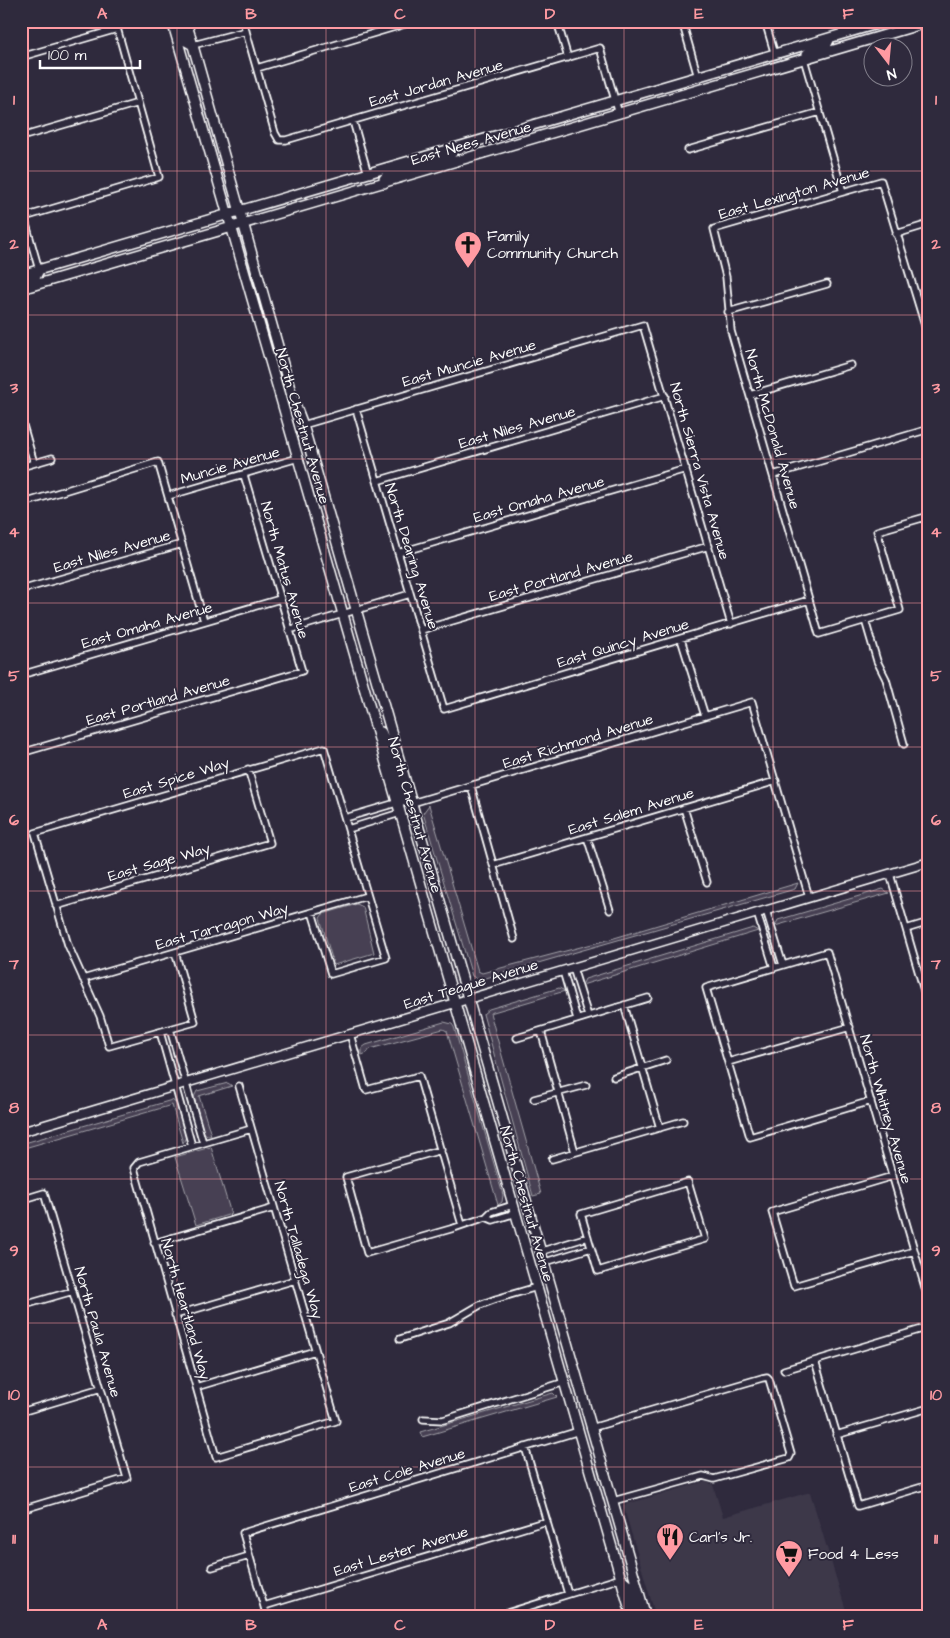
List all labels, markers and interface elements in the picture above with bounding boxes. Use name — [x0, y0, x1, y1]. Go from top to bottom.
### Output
text: A — [97, 3, 108, 25]
text: B — [245, 3, 257, 25]
text: C — [394, 3, 406, 25]
text: D — [545, 3, 556, 25]
text: E — [694, 3, 704, 25]
text: F — [842, 3, 854, 25]
scale bar — [40, 38, 140, 70]
north arrow — [862, 38, 912, 88]
text: 100 m — [48, 45, 87, 66]
street label: East Jordan Avenue — [367, 54, 506, 113]
text: N — [884, 63, 898, 84]
text: 1 — [13, 89, 16, 111]
text: 1 — [935, 89, 938, 111]
street label: East Nees Avenue — [409, 116, 534, 171]
street label: East Lexington Avenue — [716, 162, 872, 226]
place label: Family Community Church — [487, 226, 619, 265]
church icon: Family Community Church — [453, 230, 483, 269]
text: 2 — [8, 233, 19, 255]
text: 2 — [930, 233, 941, 255]
street label: East Muncie Avenue — [400, 334, 538, 393]
street label: North Chestnut Avenue — [270, 346, 335, 507]
street label: North McDonald Avenue — [740, 347, 805, 512]
text: 3 — [9, 377, 19, 399]
text: 3 — [931, 377, 941, 399]
street label: North Sierra Vista Avenue — [664, 380, 735, 562]
street label: East Niles Avenue — [456, 401, 578, 454]
street label: Muncie Avenue — [178, 441, 282, 490]
street label: East Omaha Avenue — [471, 471, 607, 528]
street label: North Dearing Avenue — [378, 481, 444, 632]
street label: North Matus Avenue — [255, 499, 314, 641]
text: 4 — [9, 521, 20, 543]
text: 4 — [931, 521, 942, 543]
street label: East Niles Avenue — [51, 525, 173, 578]
street label: East Portland Avenue — [487, 546, 635, 607]
street label: East Omaha Avenue — [79, 597, 215, 654]
street label: East Quincy Avenue — [555, 613, 692, 674]
text: 5 — [8, 665, 20, 687]
text: 5 — [930, 665, 942, 687]
street label: East Portland Avenue — [84, 670, 232, 731]
street label: East Richmond Avenue — [500, 709, 656, 774]
street label: North Chestnut Avenue — [382, 735, 447, 896]
street label: East Spice Way — [121, 752, 232, 806]
street label: East Salem Avenue — [566, 782, 697, 841]
text: 6 — [9, 809, 19, 831]
text: 6 — [931, 809, 941, 831]
street label: East Sage Way — [106, 838, 213, 888]
street label: East Tarragon Way — [153, 898, 291, 956]
text: 7 — [8, 953, 19, 975]
text: 7 — [930, 953, 941, 975]
street label: East Teague Avenue — [401, 954, 541, 1016]
street label: North Whitney Avenue — [853, 1032, 917, 1186]
text: 8 — [9, 1097, 20, 1119]
text: 8 — [931, 1097, 942, 1119]
street label: North Chestnut Avenue — [494, 1124, 559, 1285]
street label: North Talladega Way — [268, 1179, 328, 1322]
street label: North Heartland Way — [154, 1236, 216, 1382]
text: 9 — [9, 1240, 19, 1262]
text: 9 — [931, 1240, 941, 1262]
street label: North Paula Avenue — [69, 1264, 126, 1400]
text: 10 — [8, 1384, 20, 1406]
text: 10 — [930, 1384, 942, 1406]
street label: East Cole Avenue — [347, 1443, 468, 1498]
street label: East Lester Avenue — [331, 1521, 471, 1582]
restaurant icon: Carl's Jr. — [655, 1522, 685, 1561]
place label: Carl's Jr. — [689, 1527, 752, 1548]
text: 11 — [12, 1528, 17, 1550]
text: 11 — [934, 1528, 939, 1550]
supermarket icon: Food 4 Less — [774, 1539, 804, 1578]
place label: Food 4 Less — [808, 1544, 899, 1565]
text: A — [97, 1614, 108, 1636]
text: B — [245, 1614, 257, 1636]
text: C — [394, 1614, 406, 1636]
text: D — [545, 1614, 556, 1636]
text: E — [694, 1614, 704, 1636]
text: F — [842, 1614, 854, 1636]

